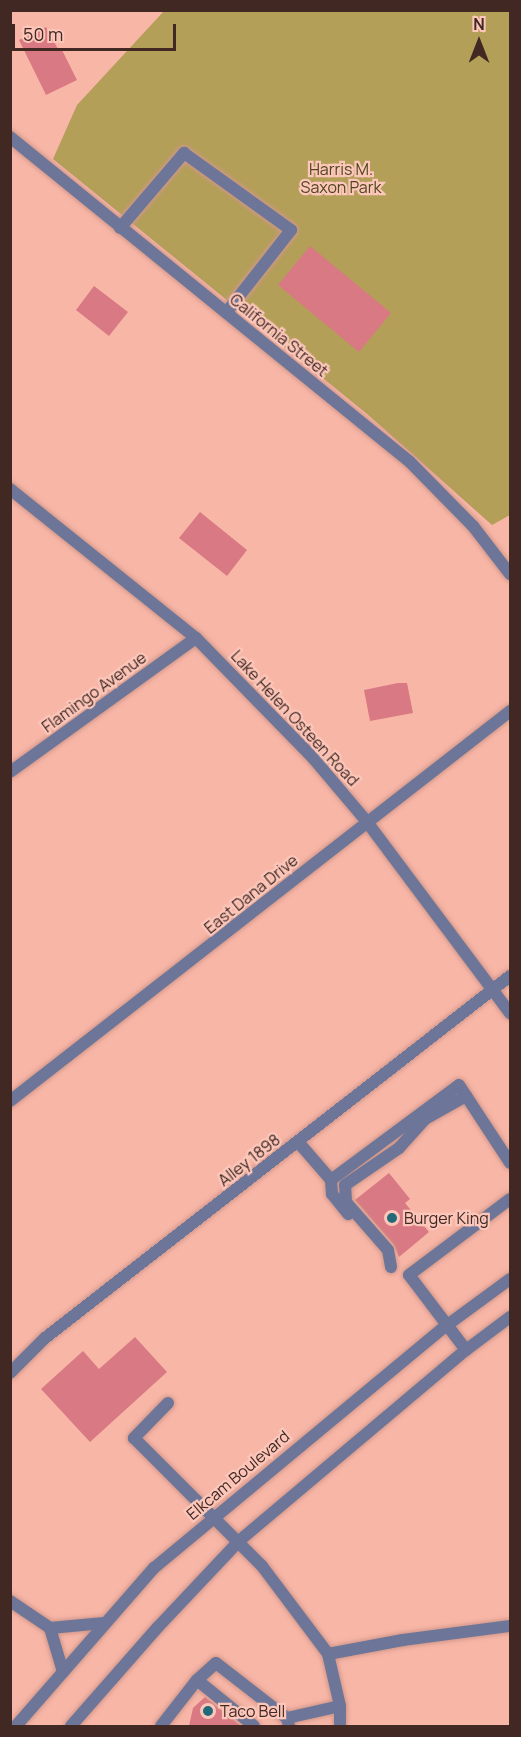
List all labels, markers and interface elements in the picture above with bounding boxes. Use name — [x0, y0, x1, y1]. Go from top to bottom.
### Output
scale bar — [15, 12, 178, 50]
north arrow — [449, 12, 509, 72]
text: N — [473, 13, 485, 35]
text: 50 m — [23, 22, 63, 46]
park label: Harris M. Saxon Park — [301, 159, 381, 197]
street label: California Street — [226, 290, 332, 380]
street label: Lake Helen Osteen Road — [227, 646, 363, 790]
street label: Flamingo Avenue — [38, 648, 150, 736]
street label: East Dana Drive — [200, 850, 302, 938]
street label: Alley 1898 — [214, 1130, 284, 1190]
place label: Burger King — [404, 1208, 489, 1228]
marker: Burger King — [385, 1211, 399, 1225]
street label: Elkcam Boulevard — [183, 1426, 293, 1524]
place label: Taco Bell — [220, 1701, 285, 1721]
marker: Taco Bell — [201, 1704, 215, 1718]

